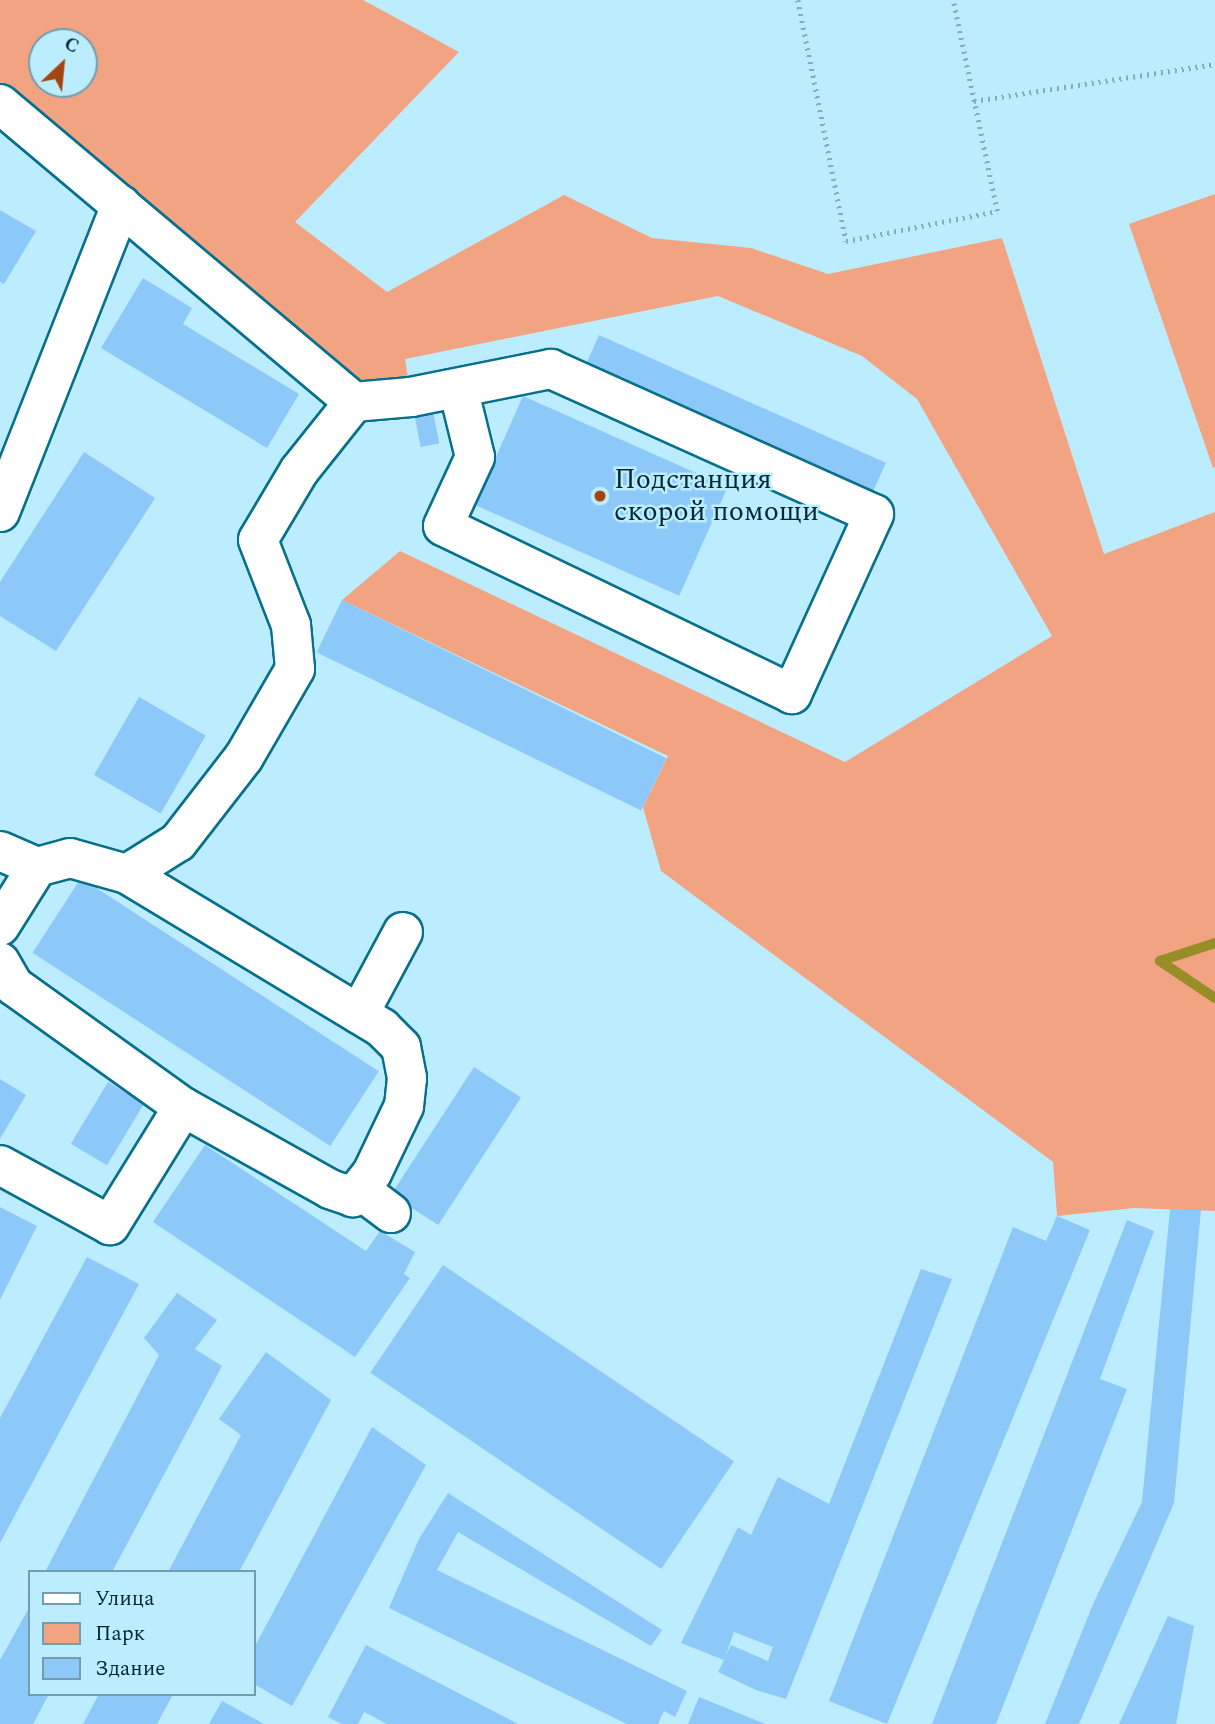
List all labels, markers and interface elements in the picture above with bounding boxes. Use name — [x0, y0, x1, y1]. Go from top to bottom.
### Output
north arrow — [28, 28, 98, 98]
text: С — [59, 29, 84, 61]
place label: Подстанция скорой помощи — [614, 463, 819, 529]
marker: Подстанция скорой помощи — [592, 488, 608, 504]
legend — [28, 1570, 256, 1696]
text: Улица — [95, 1583, 154, 1615]
text: Парк — [95, 1618, 145, 1650]
text: Здание — [95, 1653, 165, 1685]

